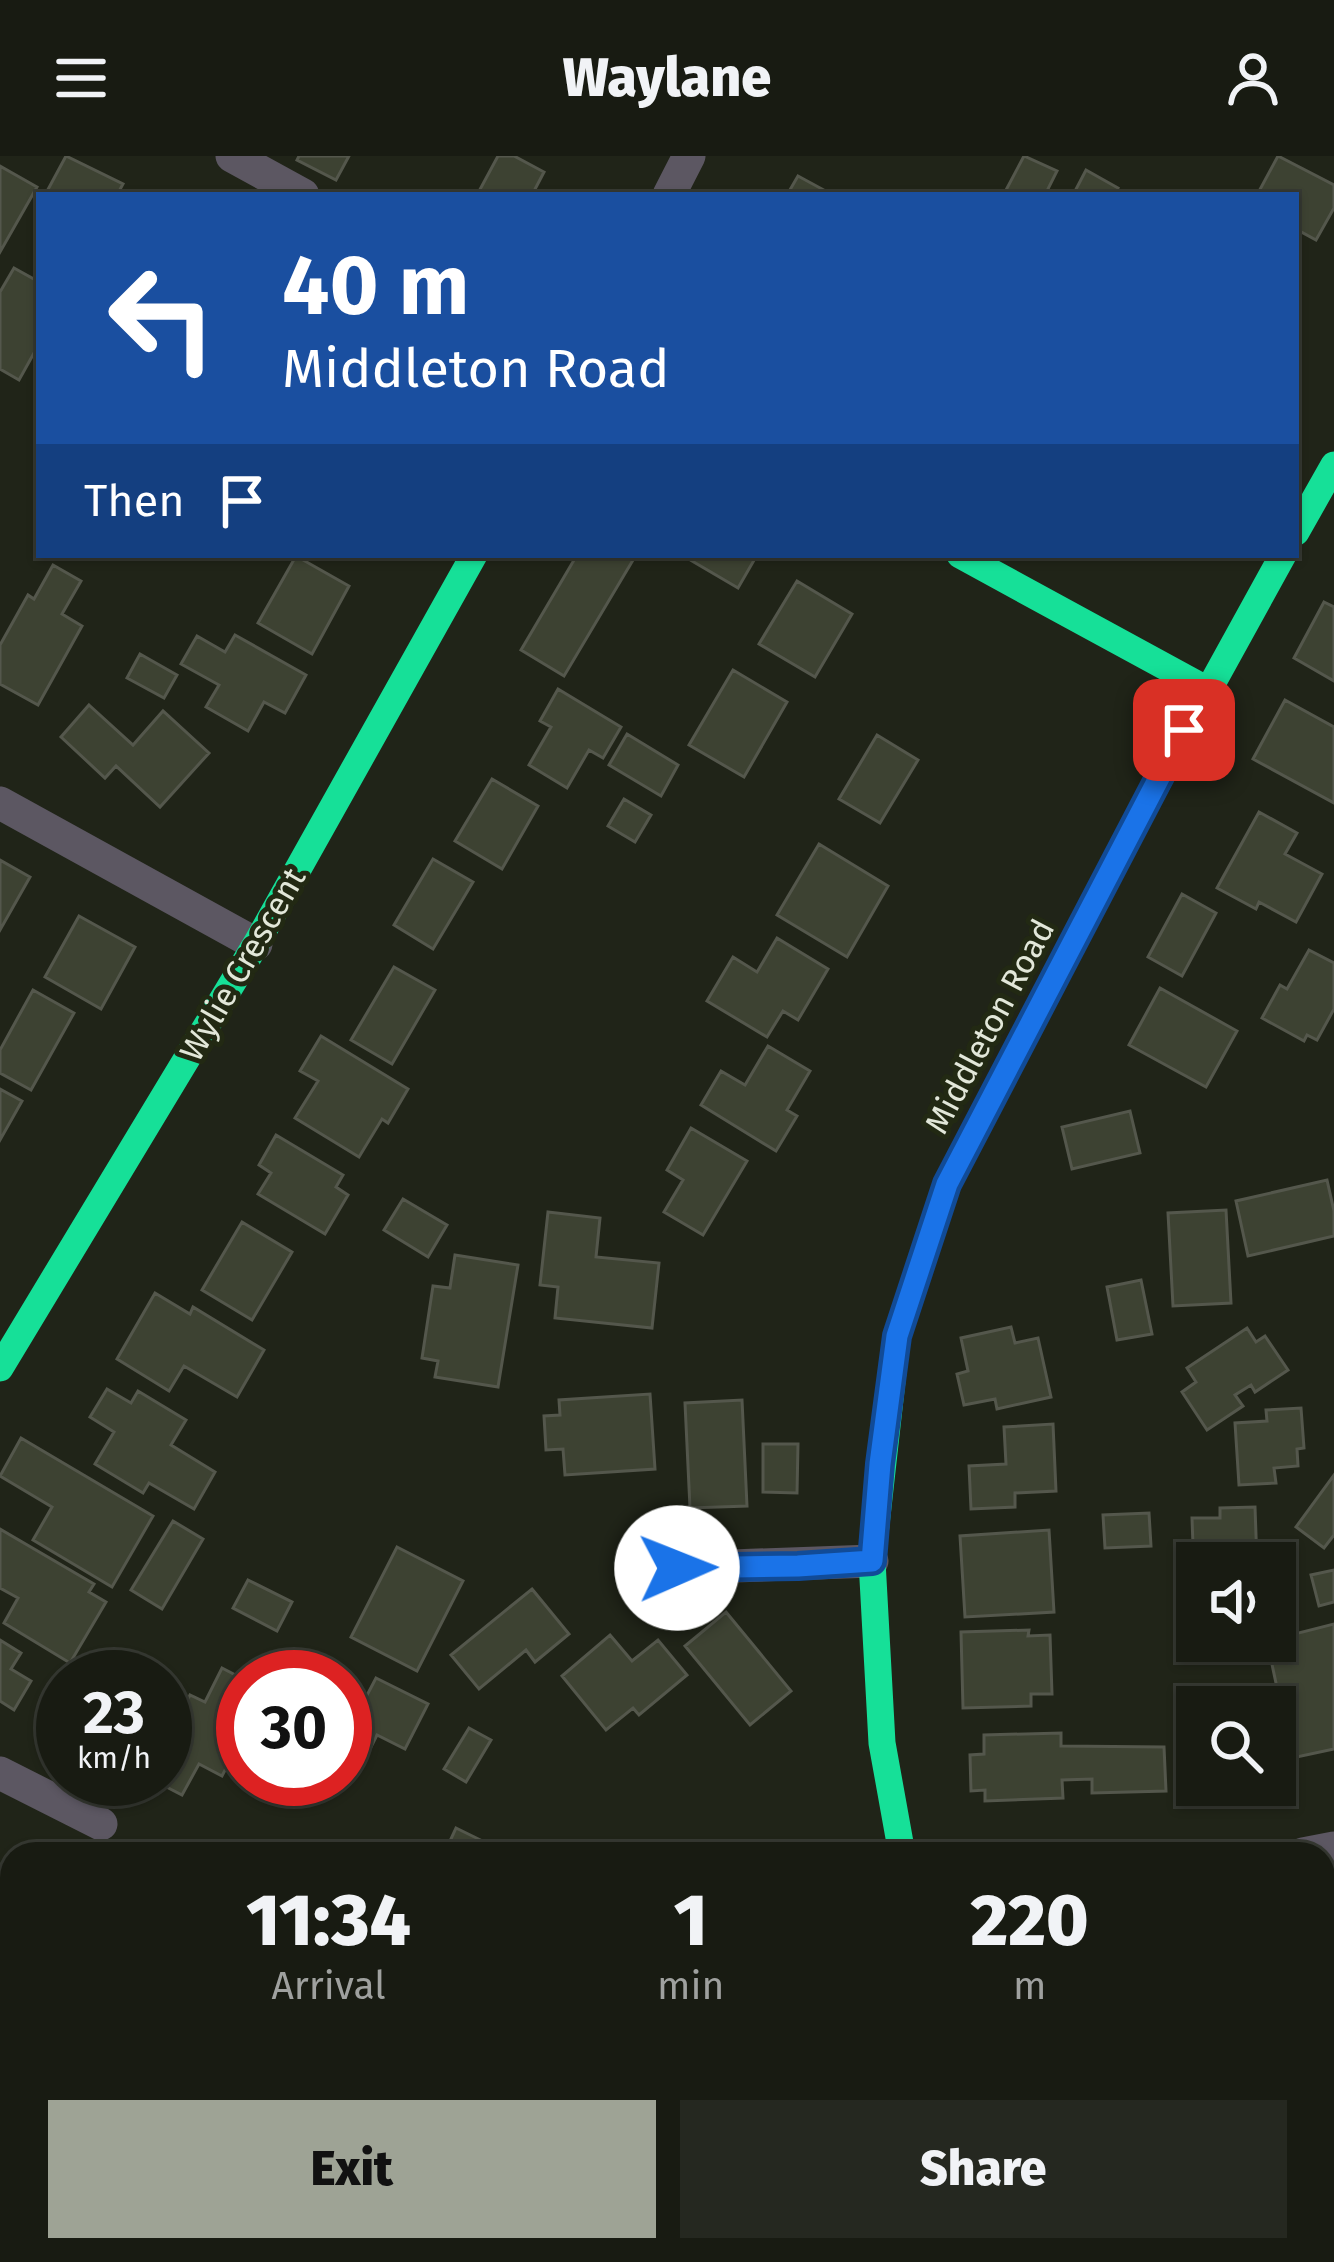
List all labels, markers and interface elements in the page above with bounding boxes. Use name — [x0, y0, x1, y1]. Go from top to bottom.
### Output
icon: menu — [48, 45, 114, 111]
icon: person — [1220, 45, 1286, 111]
text: Waylane — [563, 46, 771, 110]
text: 40 m — [282, 235, 470, 336]
icon: left — [84, 240, 240, 396]
text: Middleton Road — [282, 337, 670, 401]
icon: arrive — [209, 468, 275, 534]
text: Then — [84, 474, 185, 528]
pin — [1133, 679, 1235, 781]
icon: arrive — [1151, 697, 1217, 763]
street label: Wylie Crescent — [171, 861, 314, 1068]
street label: Middleton Road — [917, 913, 1063, 1140]
position arrow — [614, 1505, 740, 1631]
map controls — [1176, 1542, 1296, 1806]
button: sound — [1176, 1542, 1296, 1662]
speed limit sign: 30 — [216, 1650, 372, 1806]
text: 23 — [83, 1677, 145, 1749]
button: search — [1176, 1686, 1296, 1806]
text: km/h — [77, 1740, 151, 1776]
text: 11:34 — [246, 1878, 411, 1964]
text: 1 — [674, 1878, 708, 1964]
text: 220 — [971, 1878, 1089, 1964]
text: Arrival — [271, 1963, 386, 2009]
text: min — [657, 1963, 724, 2009]
text: m — [1013, 1963, 1046, 2009]
button: Exit — [48, 2100, 656, 2238]
button: Share — [680, 2100, 1287, 2238]

